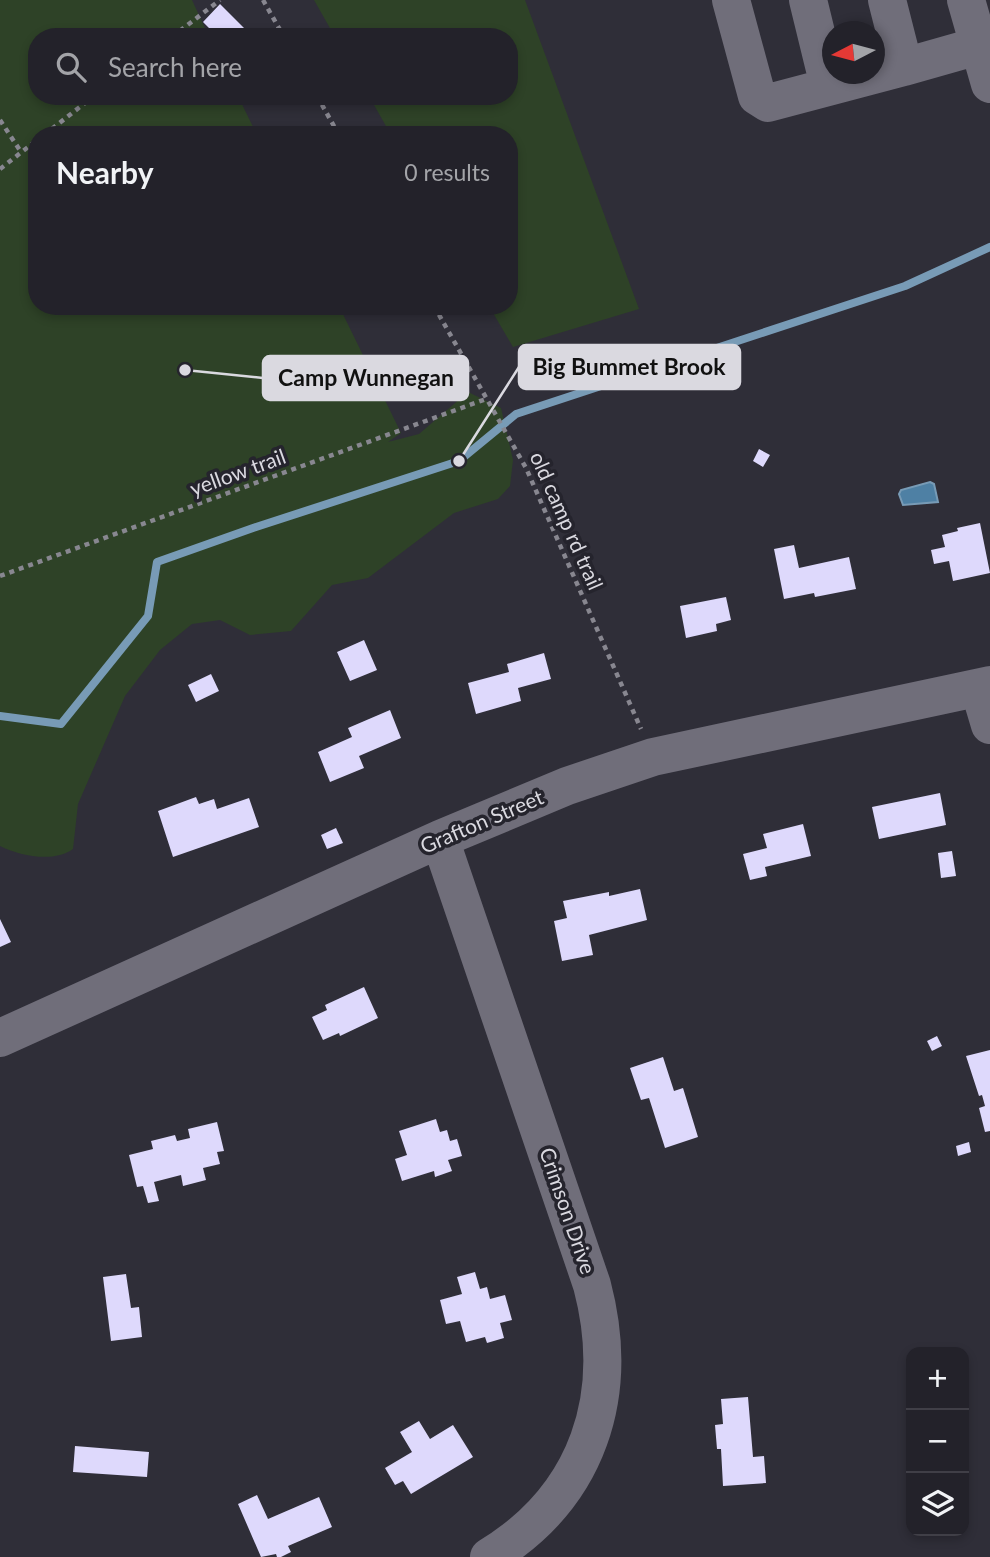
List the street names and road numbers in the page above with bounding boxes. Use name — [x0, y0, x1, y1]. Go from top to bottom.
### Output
street label: yellow trail — [186, 443, 289, 500]
street label: old camp rd trail — [526, 447, 609, 593]
street label: Grafton Street — [416, 783, 547, 858]
street label: Crimson Drive — [535, 1144, 602, 1277]

